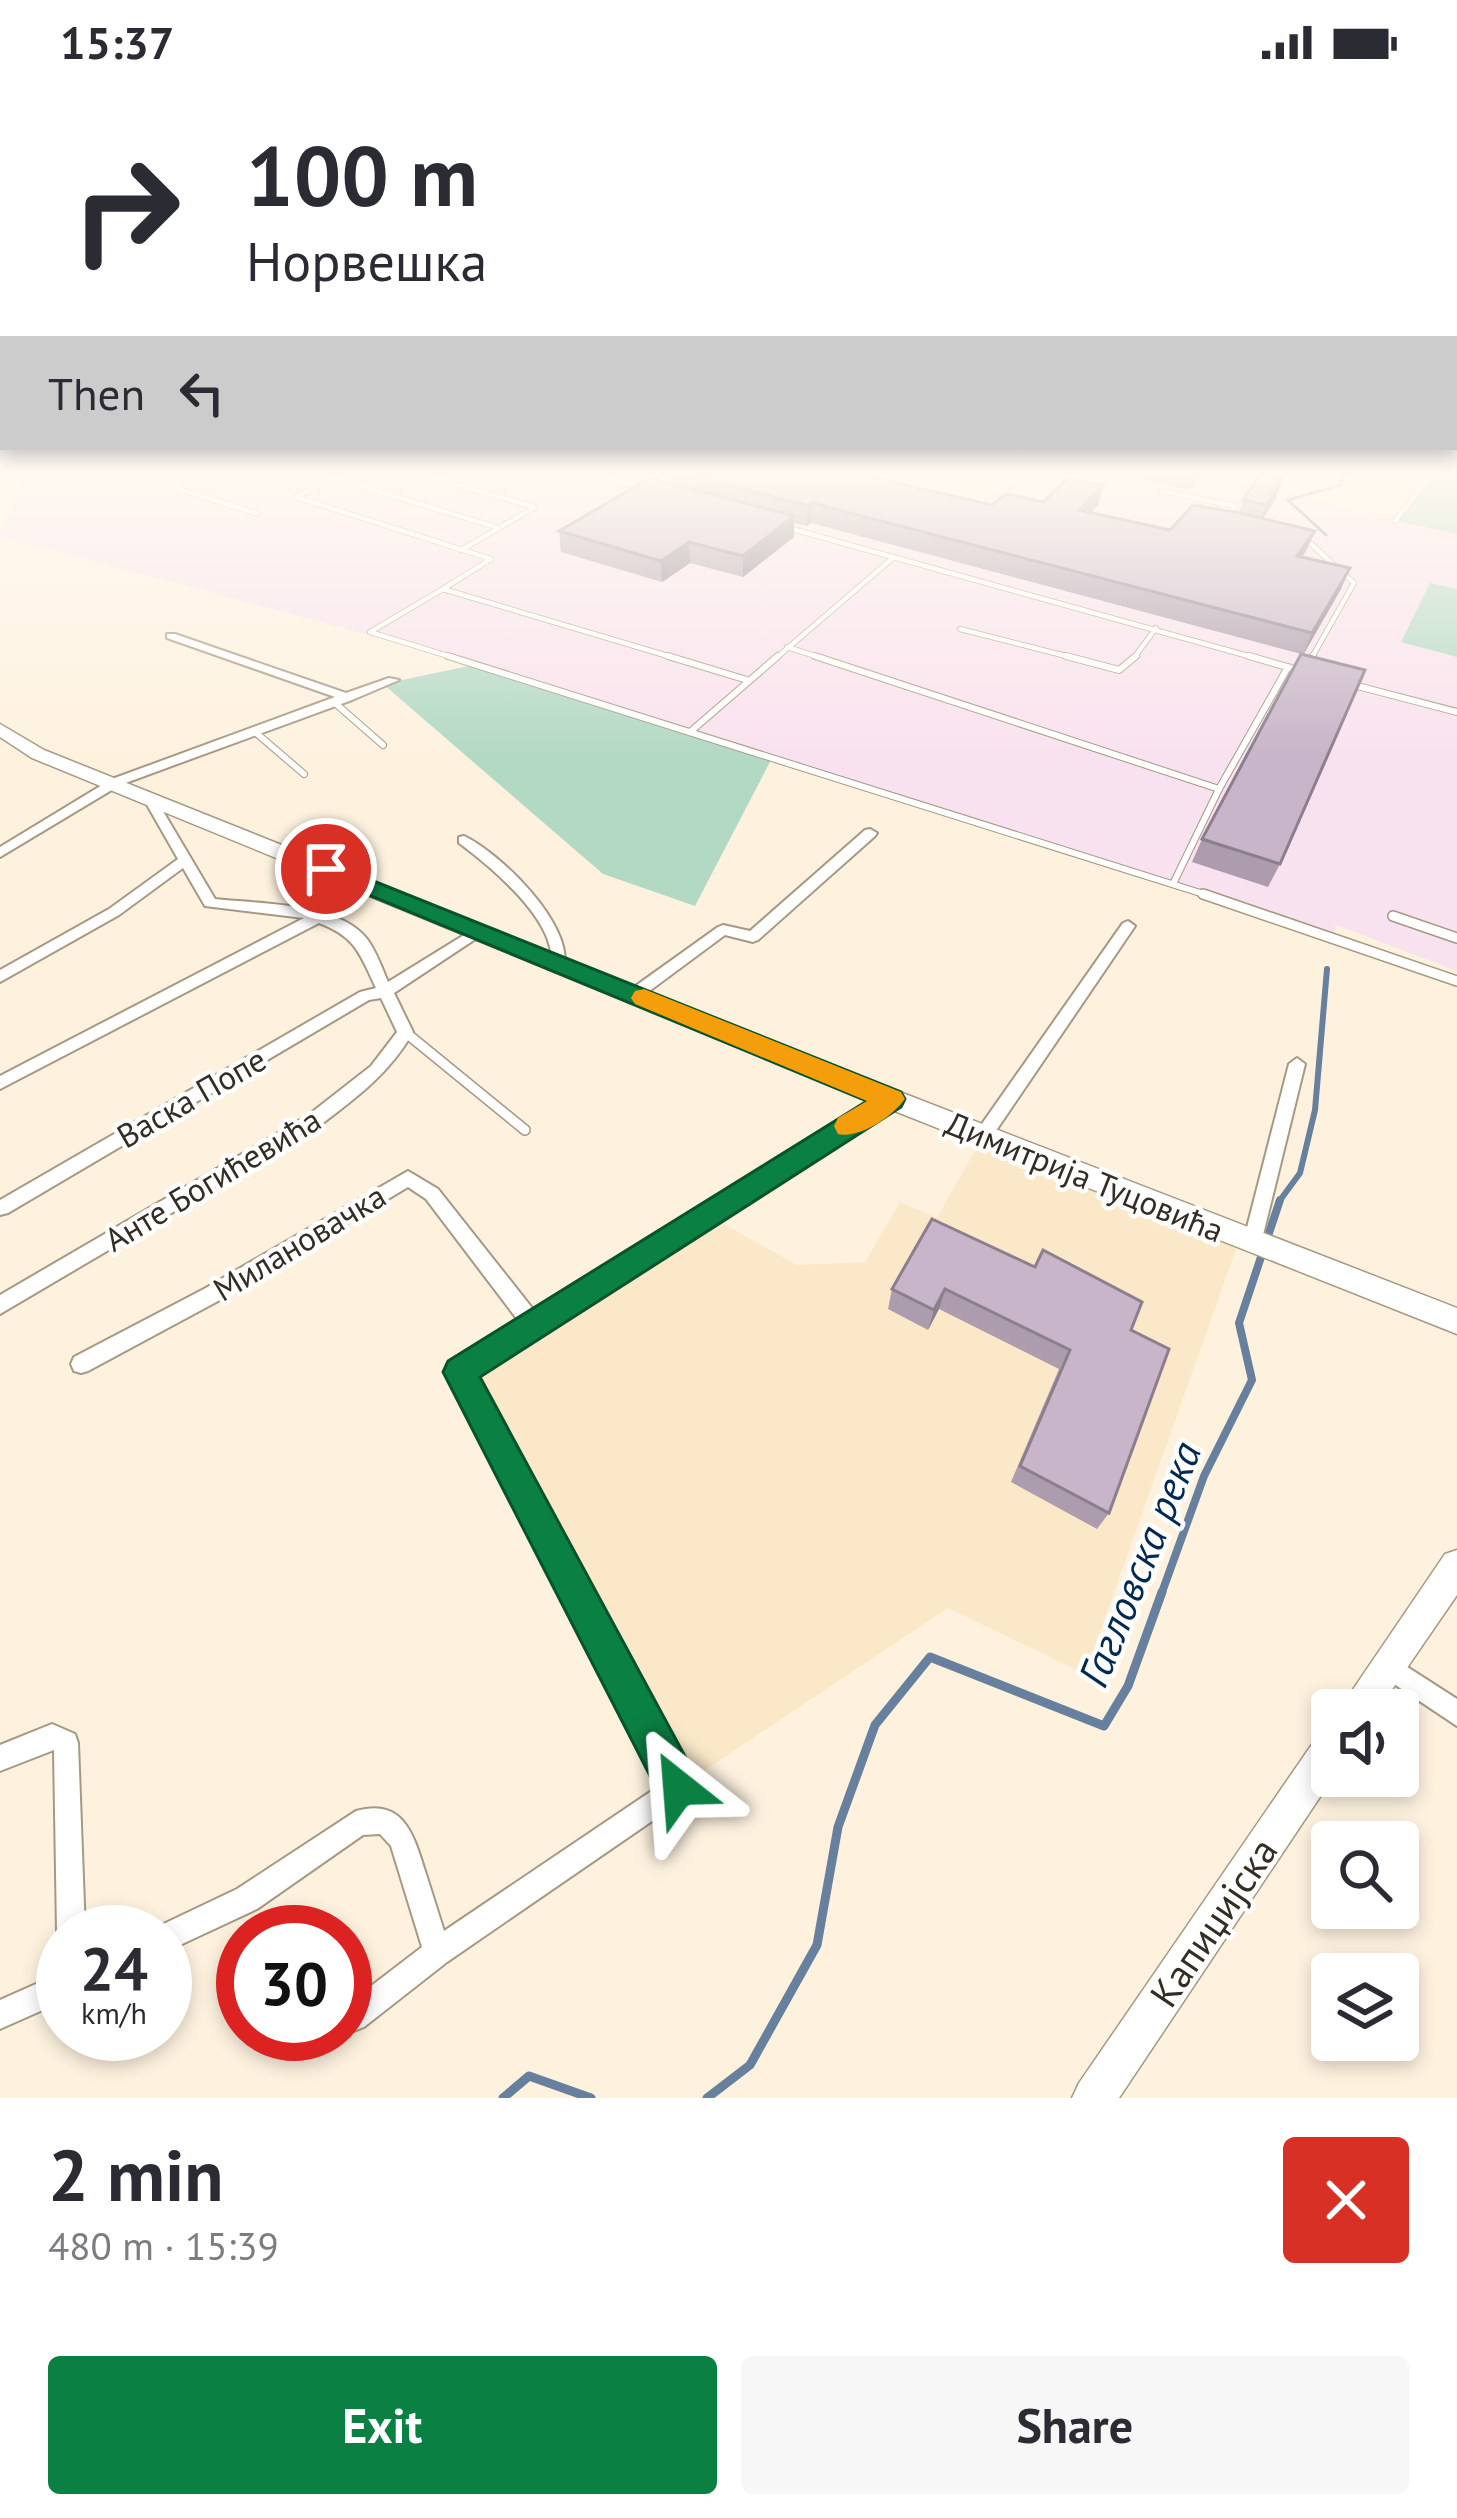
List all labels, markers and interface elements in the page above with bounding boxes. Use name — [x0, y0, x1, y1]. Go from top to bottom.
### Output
text: 15:37 — [60, 13, 174, 71]
text: 100 m — [246, 120, 478, 229]
icon: right — [48, 132, 204, 288]
text: Норвешка — [246, 226, 487, 296]
icon: left — [169, 360, 235, 426]
text: Then — [48, 364, 145, 422]
pin — [275, 818, 377, 920]
icon: arrive — [293, 836, 359, 902]
street label: Васка Попе — [109, 1037, 273, 1157]
street label: Анте Богићевића — [96, 1097, 328, 1261]
street label: Димитрија Туцовића — [940, 1101, 1230, 1251]
street label: Милановачка — [205, 1174, 393, 1310]
water label: Гагловска река — [1065, 1433, 1213, 1695]
map controls — [1311, 1689, 1419, 2061]
button: sound — [1311, 1689, 1419, 1797]
position arrow — [616, 1725, 742, 1851]
button: search — [1311, 1821, 1419, 1929]
street label: Капиџијска — [1138, 1828, 1288, 2016]
speed limit sign: 30 — [216, 1905, 372, 2061]
text: 24 — [80, 1929, 148, 2007]
button: layers — [1311, 1953, 1419, 2061]
text: km/h — [81, 1993, 147, 2032]
text: 2 min — [48, 2128, 224, 2221]
button: close — [1283, 2137, 1409, 2263]
text: 480 m · 15:39 — [48, 2220, 279, 2271]
button: Exit — [48, 2356, 717, 2494]
button: Share — [741, 2356, 1409, 2494]

